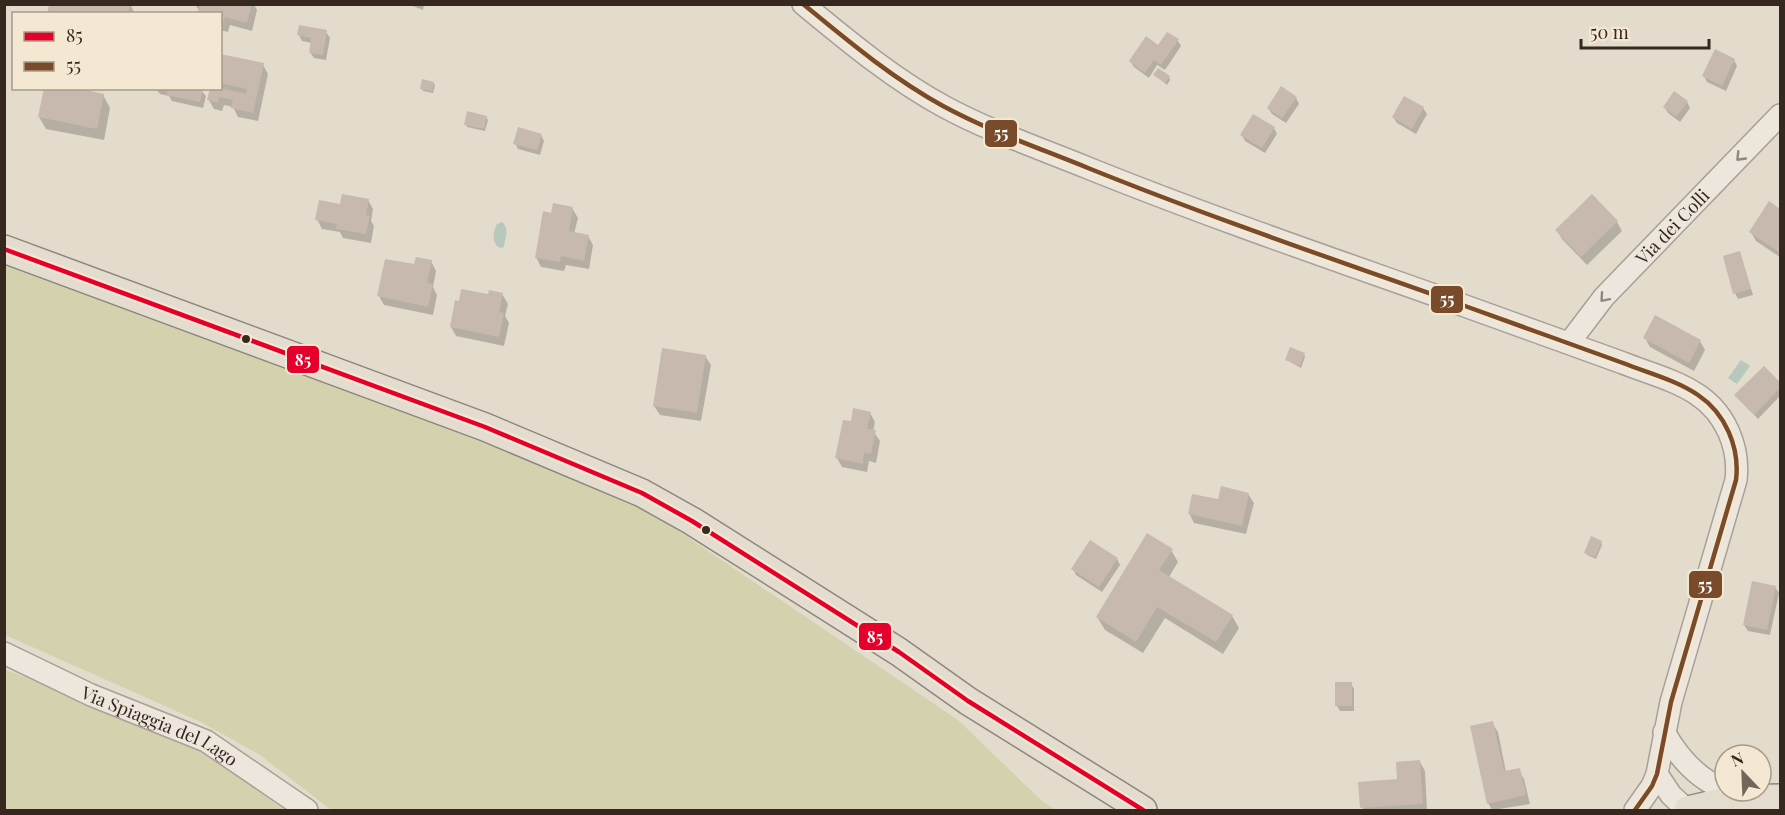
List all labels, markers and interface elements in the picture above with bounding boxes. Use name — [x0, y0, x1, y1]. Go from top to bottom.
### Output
legend — [12, 12, 222, 90]
scale bar — [1581, 12, 1708, 50]
text: 50 m — [1590, 20, 1629, 44]
text: 85 — [66, 23, 83, 47]
text: 55 — [66, 53, 81, 77]
line badge: 55 — [984, 119, 1018, 148]
text: 55 — [994, 122, 1008, 143]
one-way arrow — [1736, 150, 1747, 161]
street label: Via dei Colli — [1629, 183, 1714, 270]
line badge: 55 — [1430, 285, 1464, 314]
text: 55 — [1440, 288, 1454, 309]
one-way arrow — [1600, 291, 1611, 302]
unlabelled marker — [240, 333, 252, 345]
line badge: 85 — [286, 345, 320, 374]
text: 85 — [295, 349, 311, 370]
unlabelled marker — [700, 524, 712, 536]
line badge: 55 — [1688, 570, 1723, 599]
text: 55 — [1698, 574, 1712, 595]
line badge: 85 — [858, 622, 892, 651]
text: 85 — [867, 626, 883, 647]
street label: Via Spiaggia del Lago — [77, 680, 243, 771]
north arrow — [1713, 743, 1773, 803]
text: N — [1728, 747, 1747, 771]

